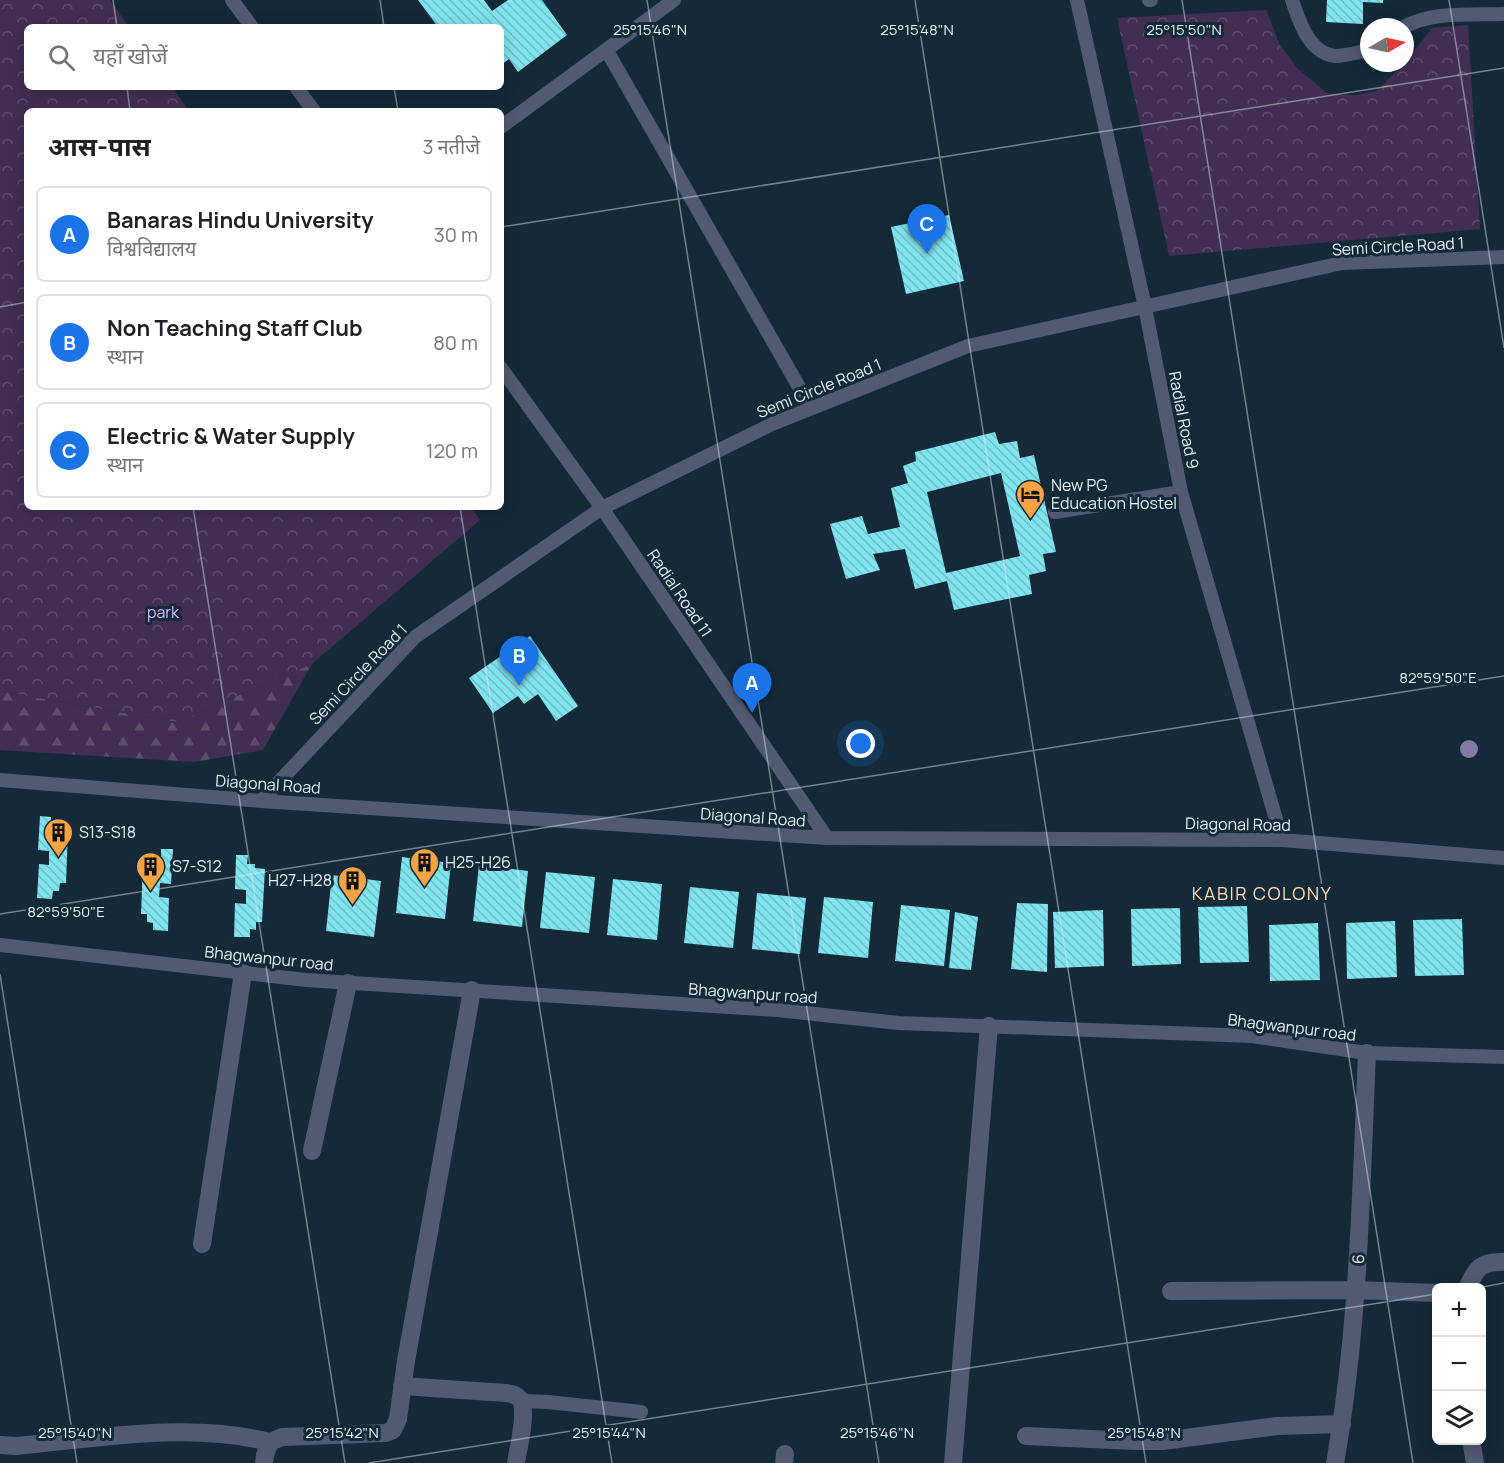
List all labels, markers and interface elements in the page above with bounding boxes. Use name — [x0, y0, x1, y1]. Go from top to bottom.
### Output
north arrow — [1360, 18, 1414, 72]
text: 25°15'46"N — [613, 19, 687, 40]
text: 25°15'48"N — [880, 19, 954, 40]
text: 25°15'50"N — [1146, 19, 1222, 40]
search box — [24, 24, 504, 90]
icon: search — [45, 41, 78, 74]
text: यहाँ खोजें — [93, 41, 168, 71]
text: आस-पास — [48, 128, 151, 164]
text: 3 नतीजे — [422, 133, 480, 160]
pin: C — [908, 204, 946, 254]
text: Banaras Hindu University — [107, 205, 374, 235]
text: A — [63, 221, 76, 248]
text: 30 m — [434, 221, 478, 248]
street label: Semi Circle Road 1 — [1331, 232, 1465, 260]
text: विश्वविद्यालय — [107, 235, 196, 262]
text: Non Teaching Staff Club — [107, 313, 363, 343]
text: B — [63, 329, 76, 356]
text: 80 m — [433, 329, 478, 356]
text: स्थान — [107, 343, 143, 370]
street label: Semi Circle Road 1 — [753, 353, 885, 423]
street label: Radial Road 9 — [1164, 369, 1204, 471]
text: Electric & Water Supply — [107, 421, 355, 451]
text: C — [62, 437, 77, 464]
text: 120 m — [426, 437, 478, 464]
text: स्थान — [107, 451, 143, 478]
place label: New PG Education Hostel — [1051, 474, 1177, 514]
hotel icon: New PG Education Hostel — [1014, 478, 1046, 520]
street label: Radial Road 11 — [642, 545, 718, 641]
park label: park — [147, 601, 180, 623]
street label: Semi Circle Road 1 — [304, 619, 412, 729]
pin: B — [500, 636, 538, 686]
pin: A — [732, 664, 771, 713]
text: 82°59'50"E — [1399, 667, 1477, 688]
your location — [846, 729, 875, 758]
street label: Diagonal Road — [215, 769, 321, 799]
street label: Diagonal Road — [700, 802, 806, 832]
street label: Diagonal Road — [1185, 812, 1291, 836]
building icon: S13-S18 — [42, 816, 74, 858]
place label: S13-S18 — [79, 821, 136, 843]
building icon: H25-H26 — [408, 846, 440, 888]
building icon: S7-S12 — [135, 850, 167, 892]
place label: H25-H26 — [445, 851, 511, 873]
place label: S7-S12 — [172, 855, 222, 877]
building icon: H27-H28 — [337, 864, 369, 906]
place label: H27-H28 — [268, 869, 332, 891]
district label: KABIR COLONY — [1192, 881, 1332, 905]
text: 82°59'50"E — [27, 901, 105, 922]
street label: Bhagwanpur road — [204, 940, 334, 976]
street label: Bhagwanpur road — [688, 978, 818, 1008]
street label: Bhagwanpur road — [1227, 1008, 1357, 1046]
street label: 6 — [1347, 1253, 1369, 1265]
map controls — [1432, 1283, 1486, 1445]
button: + — [1432, 1283, 1486, 1337]
button: − — [1432, 1337, 1486, 1391]
button: layers — [1432, 1391, 1486, 1445]
text: 25°15'40"N — [38, 1422, 112, 1443]
text: 25°15'42"N — [305, 1422, 379, 1443]
text: 25°15'44"N — [572, 1422, 646, 1443]
text: 25°15'46"N — [840, 1422, 914, 1443]
text: 25°15'48"N — [1107, 1422, 1181, 1443]

